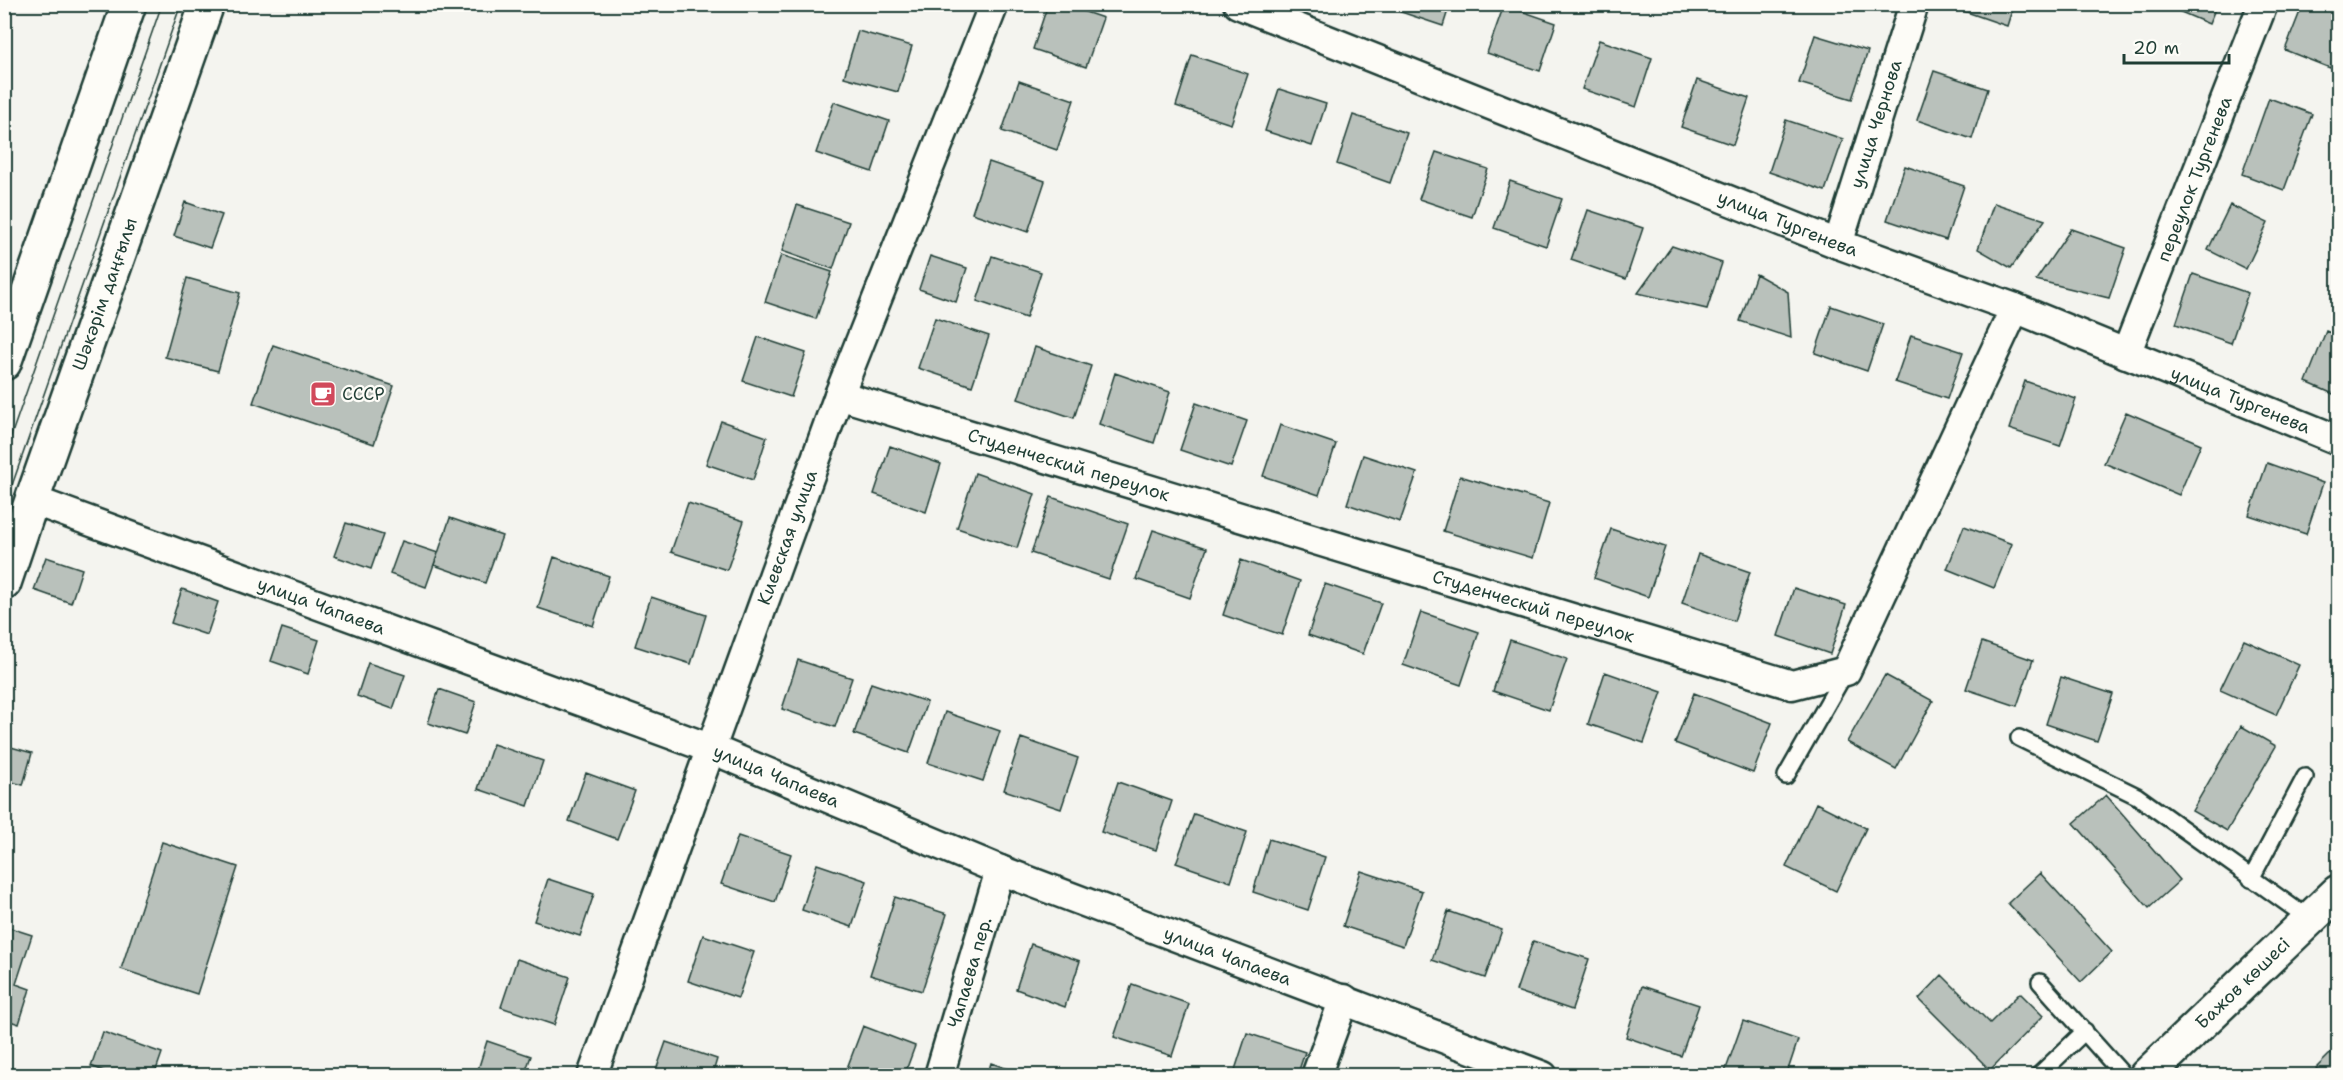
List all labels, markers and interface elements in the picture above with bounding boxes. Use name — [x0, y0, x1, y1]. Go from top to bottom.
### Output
scale bar — [2124, 27, 2229, 65]
text: 20 m — [2133, 36, 2179, 60]
street label: улица Чернова — [1844, 57, 1908, 191]
street label: переулок Тургенева — [2151, 93, 2238, 265]
street label: улица Тургенева — [1714, 185, 1861, 262]
street label: Шәкәрім даңғылы — [67, 214, 143, 374]
street label: улица Тургенева — [2167, 361, 2314, 439]
cafe icon: СССР — [308, 379, 338, 409]
place label: СССР — [342, 382, 385, 406]
street label: Студенческий переулок — [965, 423, 1173, 507]
street label: Киевская улица — [752, 466, 823, 608]
street label: Студенческий переулок — [1430, 564, 1638, 649]
street label: улица Чапаева — [254, 572, 389, 640]
street label: улица Чапаева — [710, 739, 843, 813]
street label: Чапаева пер. — [942, 914, 997, 1031]
street label: улица Чапаева — [1160, 921, 1295, 991]
street label: Бажов көшесі — [2190, 932, 2295, 1034]

